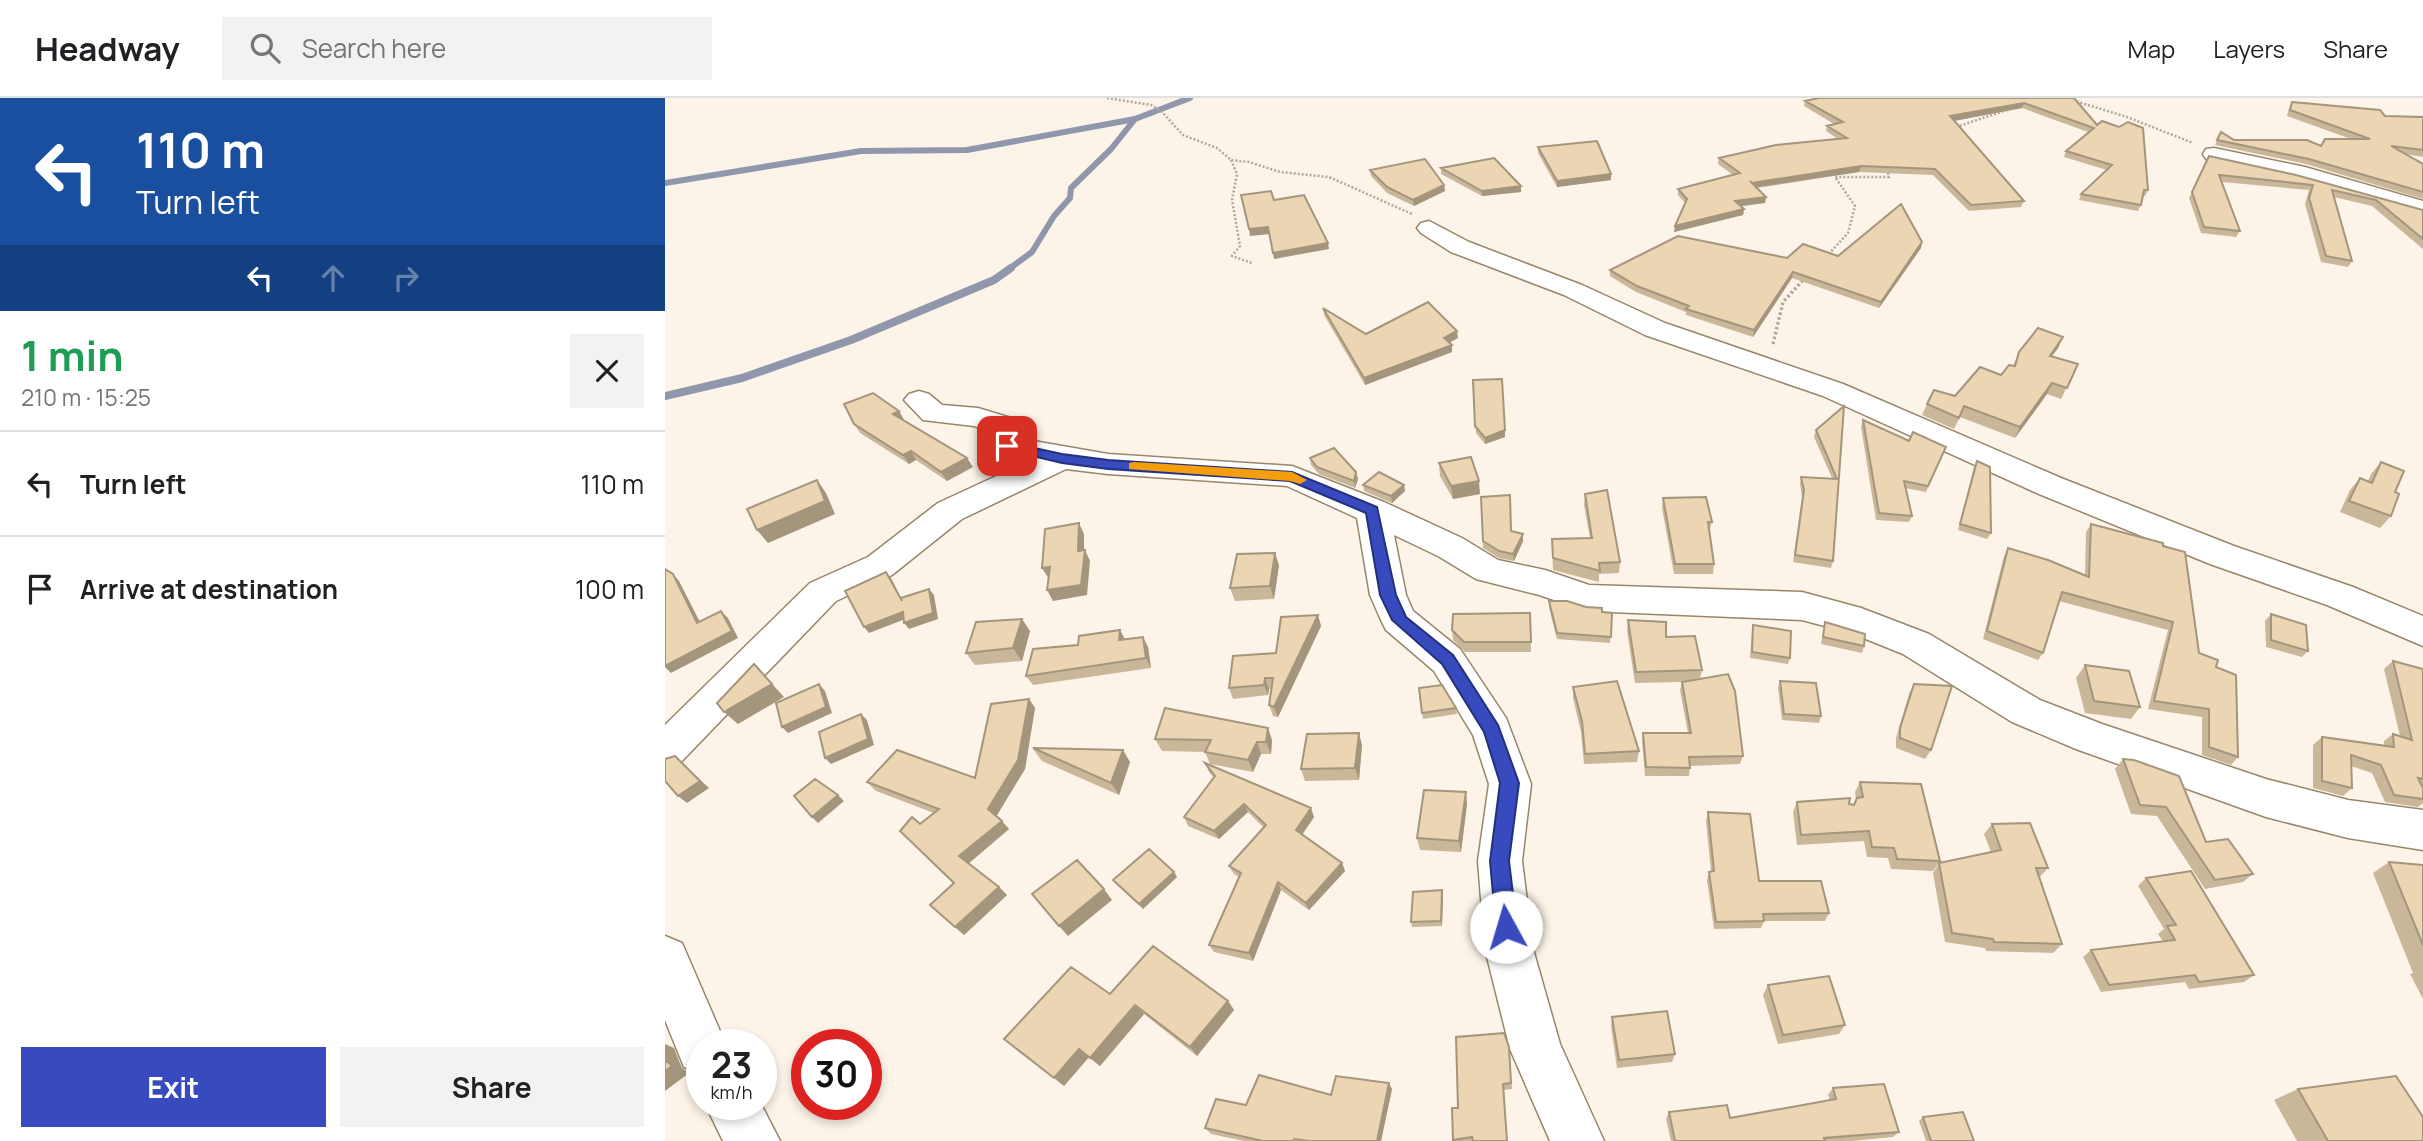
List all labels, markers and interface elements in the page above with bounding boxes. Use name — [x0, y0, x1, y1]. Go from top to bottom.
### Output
search box — [222, 17, 712, 80]
text: Headway — [35, 26, 180, 71]
icon: search — [246, 29, 284, 67]
text: Search here — [302, 30, 446, 66]
text: Map — [2128, 32, 2175, 65]
text: Layers — [2213, 32, 2285, 65]
text: Share — [2323, 32, 2388, 65]
text: 110 m — [136, 116, 265, 183]
icon: left — [21, 126, 112, 217]
text: Turn left — [136, 180, 260, 224]
icon: left — [241, 259, 279, 297]
icon: ahead — [314, 259, 352, 297]
icon: right — [387, 259, 425, 297]
text: 1 min — [21, 326, 124, 384]
button: close — [570, 334, 644, 408]
text: 210 m · 15:25 — [21, 381, 151, 413]
pin — [977, 416, 1037, 476]
icon: arrive — [988, 427, 1026, 465]
icon: left — [21, 465, 59, 503]
text: Turn left — [80, 466, 187, 502]
text: 110 m — [581, 466, 644, 502]
icon: arrive — [21, 570, 59, 608]
text: Arrive at destination — [80, 571, 338, 607]
text: 100 m — [575, 571, 644, 607]
position arrow — [1469, 890, 1543, 964]
speed limit sign: 30 — [791, 1029, 882, 1120]
text: 23 — [711, 1041, 752, 1089]
button: Exit — [21, 1047, 326, 1127]
button: Share — [340, 1047, 644, 1127]
text: km/h — [711, 1080, 752, 1104]

